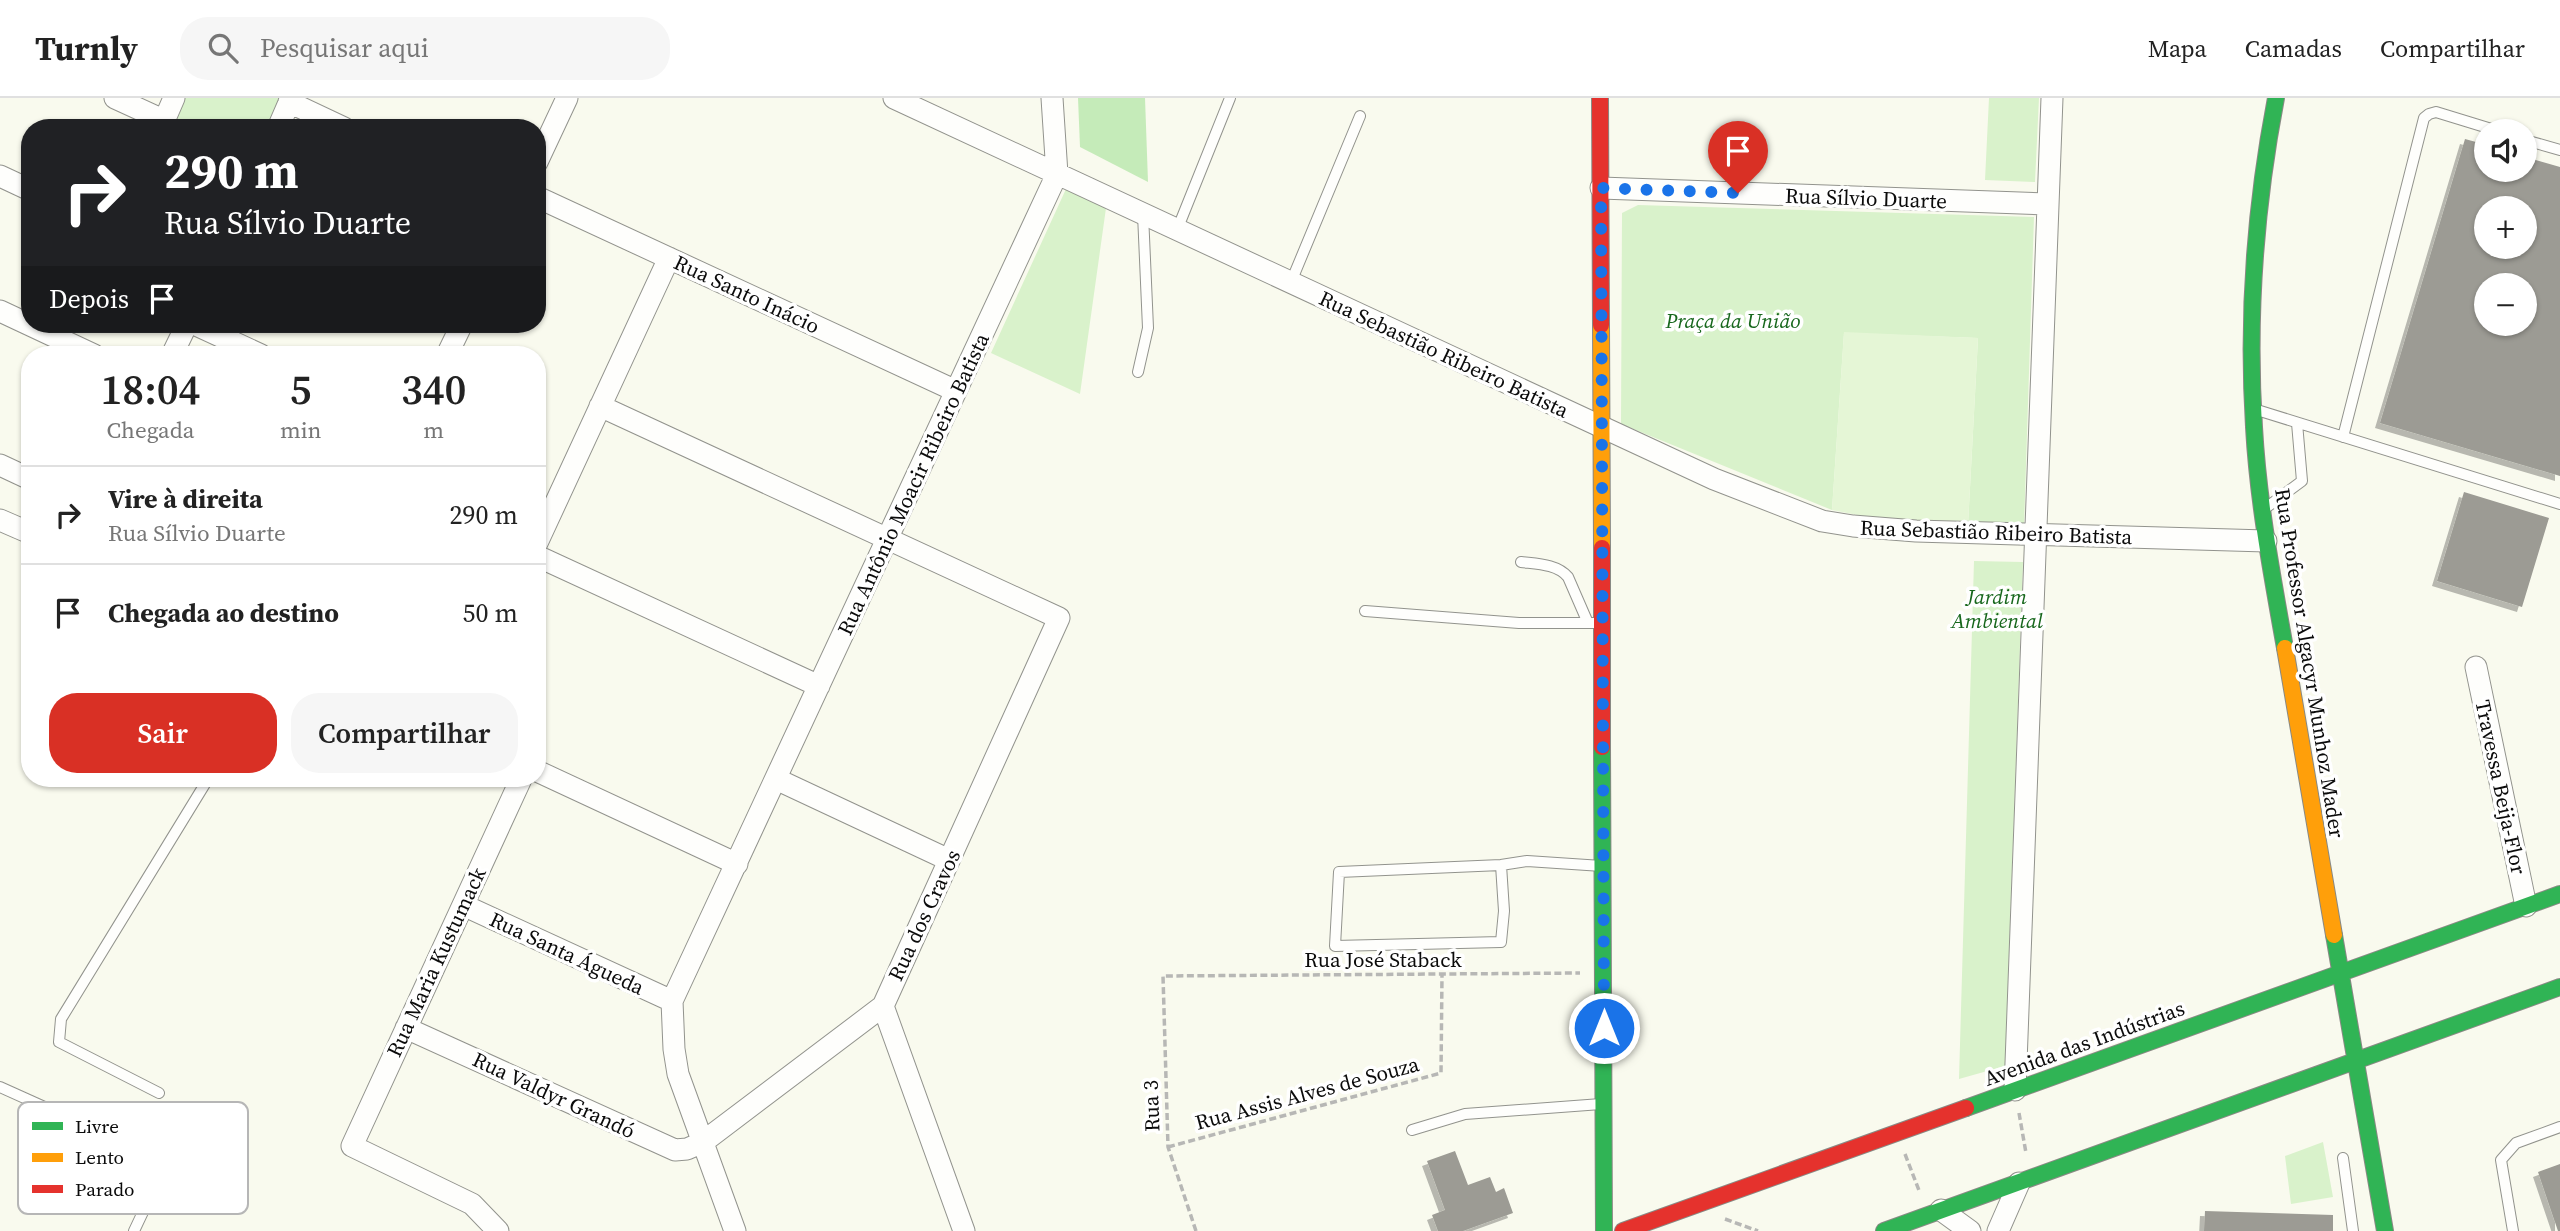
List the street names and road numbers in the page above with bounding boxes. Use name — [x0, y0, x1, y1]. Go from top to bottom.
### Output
street label: Rua Sílvio Duarte — [1784, 181, 1948, 215]
street label: Rua Santo Inácio — [669, 248, 825, 340]
street label: Rua Sebastião Ribeiro Batista — [1314, 283, 1574, 425]
street label: Rua Antônio Moacir Ribeiro Batista — [830, 328, 996, 640]
street label: Rua Professor Algacyr Munhoz Mader — [2268, 486, 2352, 840]
street label: Rua Sebastião Ribeiro Batista — [1859, 513, 2133, 551]
street label: Travessa Beija-Flor — [2468, 697, 2534, 877]
street label: Rua dos Cravos — [881, 845, 967, 985]
street label: Rua Maria Kustumack — [379, 862, 493, 1062]
street label: Rua Santa Águeda — [485, 904, 649, 1002]
street label: Rua José Staback — [1304, 945, 1462, 974]
street label: Avenida das Indústrias — [1980, 993, 2188, 1093]
street label: Rua Valdyr Grandó — [468, 1045, 640, 1145]
street label: Rua Assis Alves de Souza — [1192, 1049, 1422, 1137]
street label: Rua 3 — [1136, 1080, 1166, 1132]

